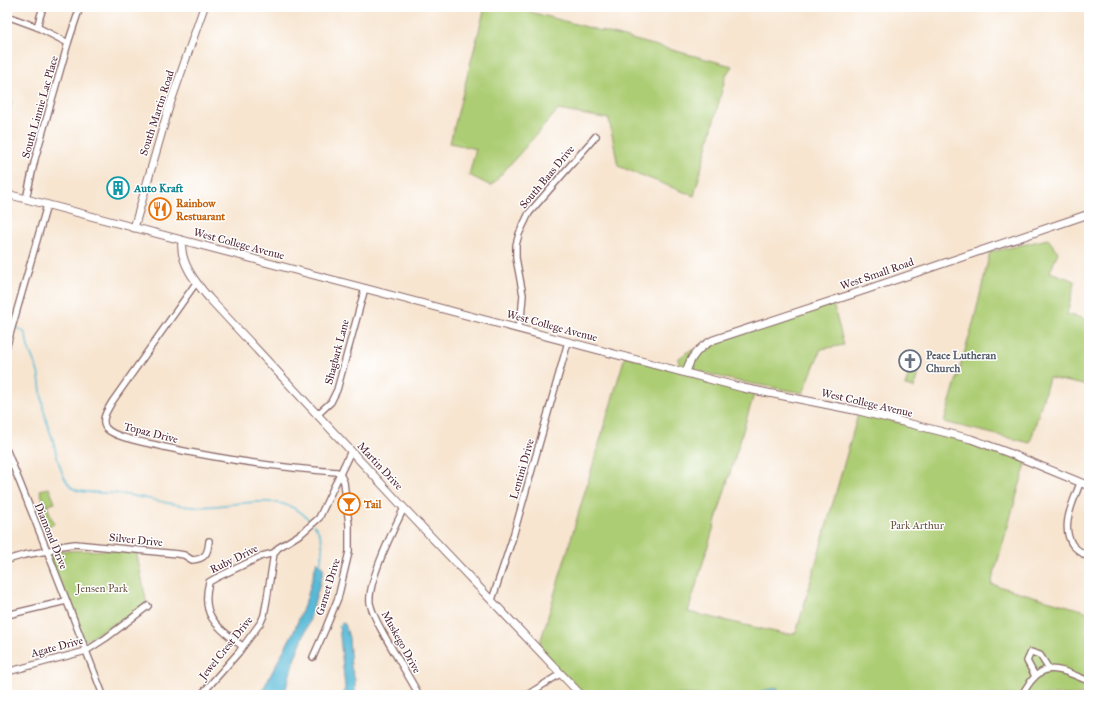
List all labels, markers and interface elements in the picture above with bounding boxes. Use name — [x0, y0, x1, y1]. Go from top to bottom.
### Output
street label: South Linnie Lac Place — [19, 54, 61, 160]
street label: South Martin Road — [137, 68, 177, 157]
street label: South Baas Drive — [517, 142, 577, 211]
building icon: Auto Kraft — [105, 175, 131, 201]
place label: Auto Kraft — [133, 182, 183, 195]
restaurant icon: Rainbow Restuarant — [147, 196, 173, 222]
place label: Rainbow Restuarant — [176, 197, 225, 223]
street label: West College Avenue — [192, 226, 286, 262]
street label: West Small Road — [839, 255, 916, 293]
street label: West College Avenue — [505, 308, 599, 344]
street label: Shagbark Lane — [322, 318, 352, 386]
church icon: Peace Lutheran Church — [897, 348, 923, 374]
place label: Peace Lutheran Church — [926, 349, 996, 375]
street label: West College Avenue — [820, 386, 914, 420]
street label: Topaz Drive — [123, 420, 180, 446]
street label: Lentini Drive — [507, 437, 537, 501]
street label: Martin Drive — [355, 439, 406, 493]
bar icon: Tail — [336, 491, 362, 517]
place label: Tail — [363, 498, 383, 511]
street label: Diamond Drive — [32, 501, 70, 571]
park label: Park Arthur — [890, 519, 945, 532]
street label: Silver Drive — [109, 531, 164, 549]
street label: Ruby Drive — [208, 542, 260, 576]
street label: Garnet Drive — [313, 556, 343, 617]
park label: Jensen Park — [75, 582, 129, 596]
street label: Muskego Drive — [379, 609, 424, 676]
street label: Jewel Crest Drive — [196, 613, 257, 684]
street label: Agate Drive — [29, 634, 85, 660]

